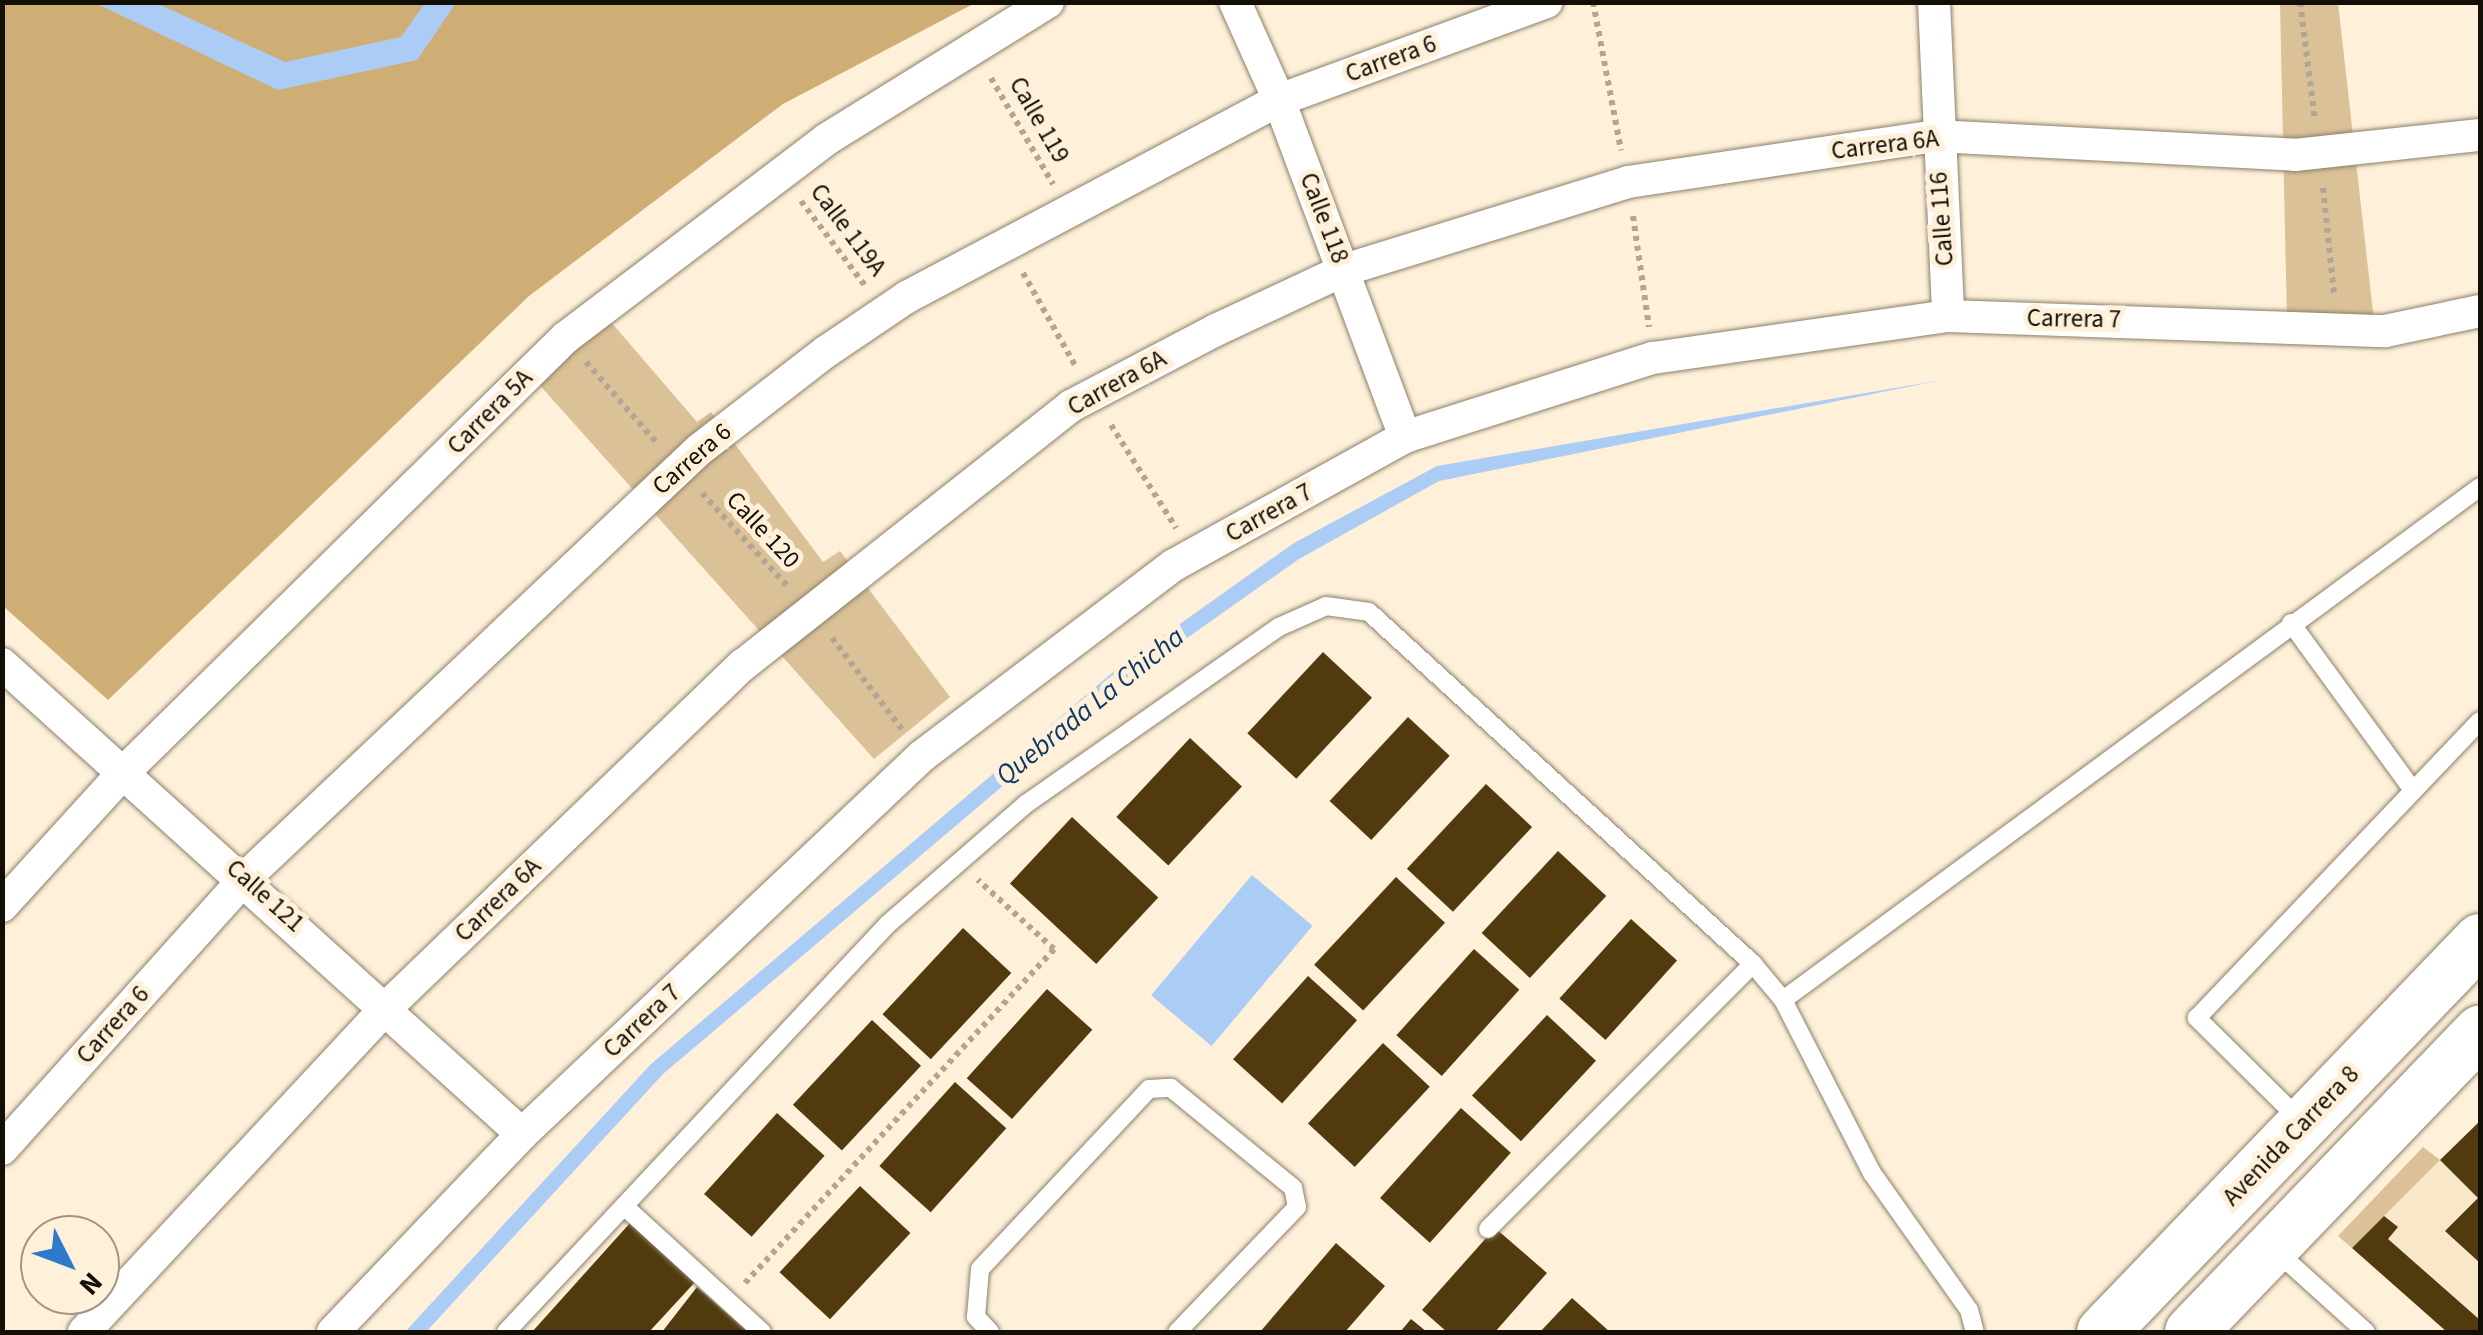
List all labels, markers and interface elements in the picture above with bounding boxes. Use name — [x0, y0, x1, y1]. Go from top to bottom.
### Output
street label: Carrera 6 — [1341, 29, 1441, 89]
street label: Calle 119 — [1002, 72, 1076, 168]
street label: Carrera 6A — [1830, 124, 1940, 166]
street label: Calle 118 — [1293, 169, 1355, 267]
street label: Calle 116 — [1924, 171, 1960, 267]
street label: Calle 119A — [804, 178, 892, 282]
street label: Carrera 7 — [2027, 303, 2121, 335]
street label: Carrera 6A — [1062, 344, 1172, 422]
street label: Carrera 5A — [441, 363, 539, 461]
street label: Carrera 6 — [647, 417, 737, 501]
street label: Carrera 7 — [1220, 477, 1318, 549]
street label: Calle 120 — [720, 485, 806, 575]
water label: Quebrada La Chicha — [989, 620, 1191, 792]
street label: Carrera 6A — [449, 852, 547, 948]
street label: Calle 121 — [220, 853, 310, 939]
street label: Carrera 7 — [597, 978, 687, 1064]
street label: Carrera 6 — [70, 980, 156, 1070]
street label: Avenida Carrera 8 — [2217, 1060, 2365, 1212]
north arrow — [20, 1215, 120, 1315]
text: N — [70, 1263, 112, 1304]

